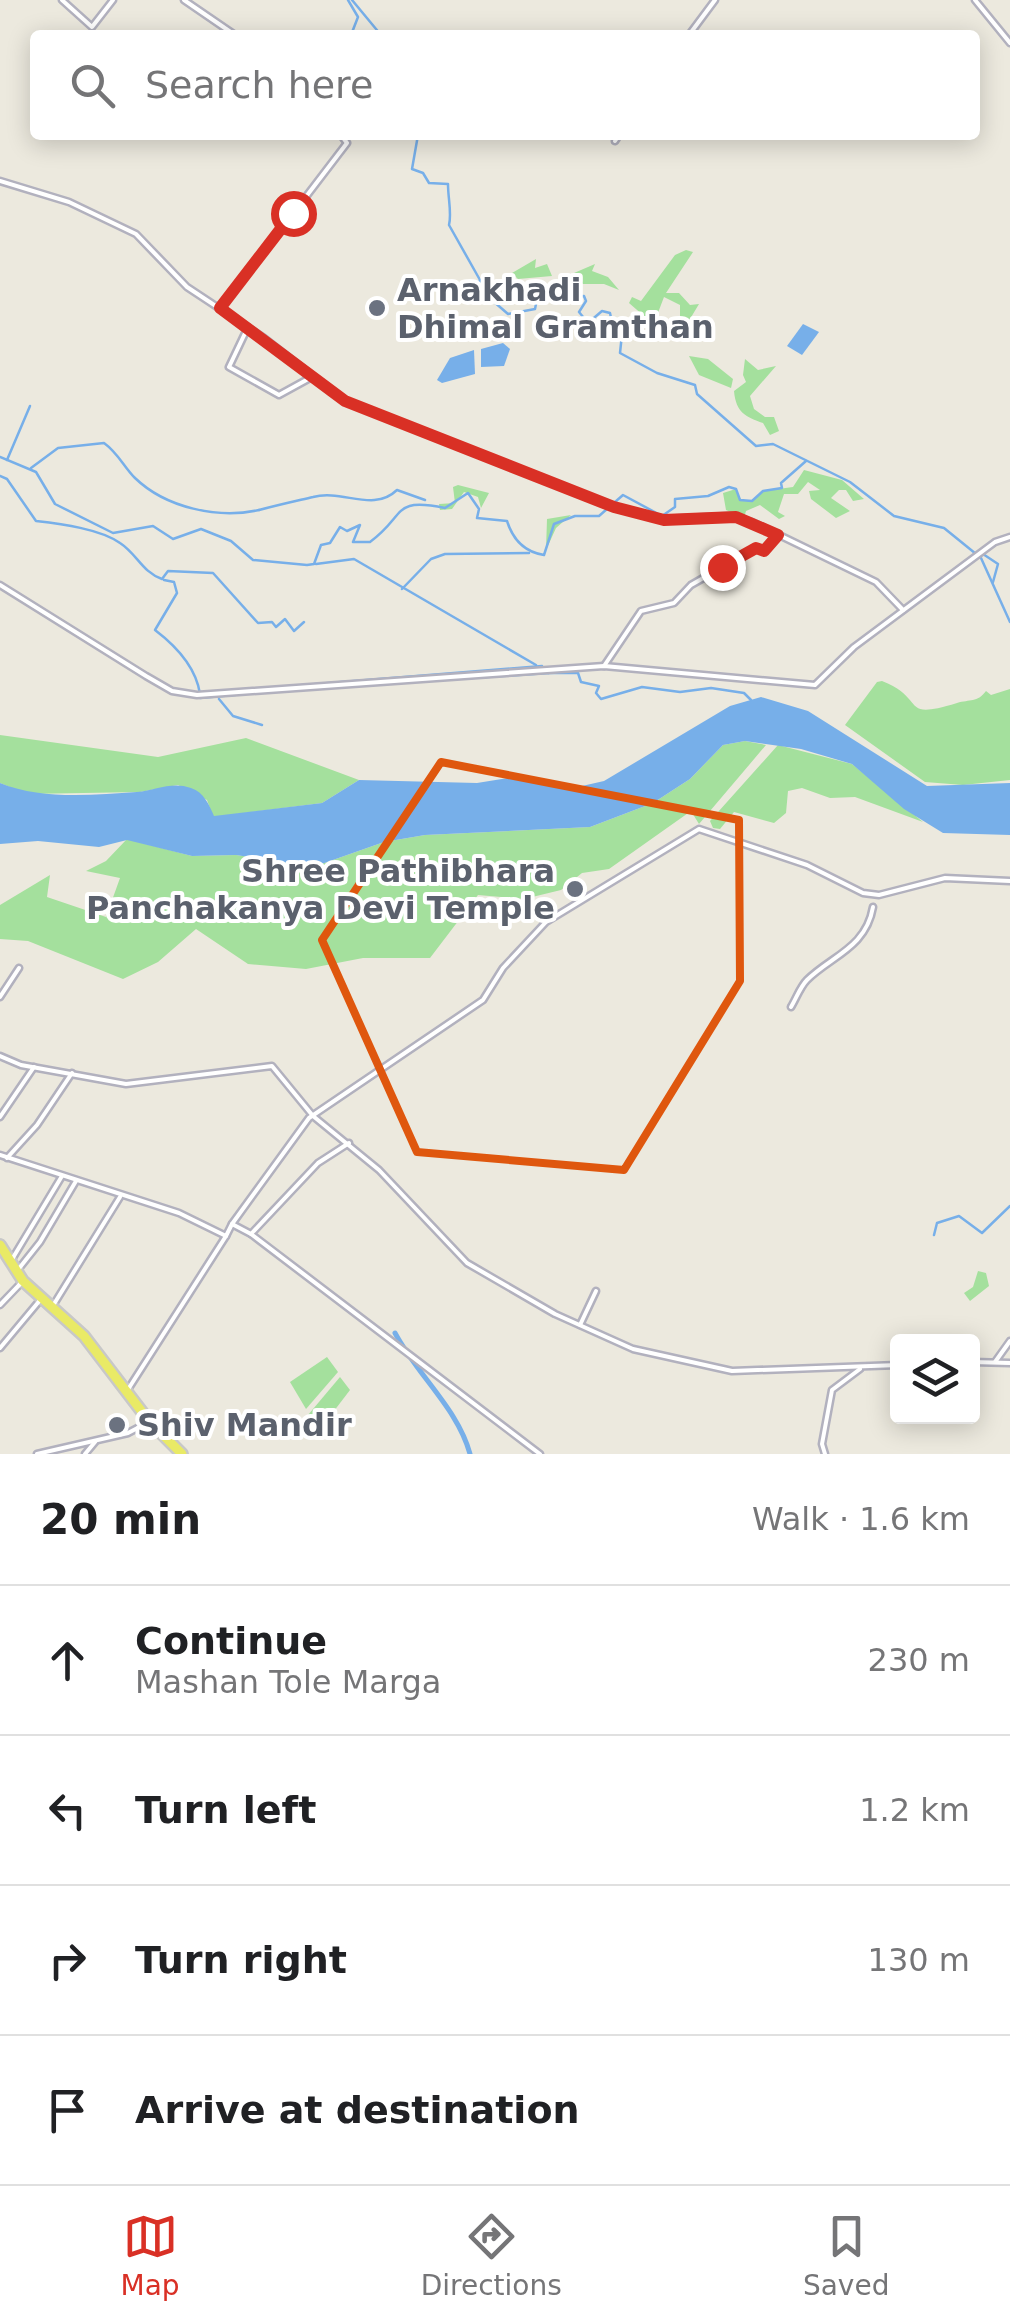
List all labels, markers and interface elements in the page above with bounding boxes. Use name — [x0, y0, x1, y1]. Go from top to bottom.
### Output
search box — [30, 30, 980, 140]
icon: search — [65, 58, 120, 113]
text: Search here — [145, 63, 373, 107]
route start — [271, 191, 317, 237]
place label: Arnakhadi Dhimal Gramthan — [397, 271, 714, 346]
marker: Arnakhadi Dhimal Gramthan — [366, 297, 388, 319]
route end — [700, 545, 746, 591]
place label: Shree Pathibhara Panchakanya Devi Temple — [86, 852, 555, 927]
marker: Shree Pathibhara Panchakanya Devi Temple — [564, 878, 586, 900]
map controls — [890, 1334, 980, 1424]
button: layers — [890, 1334, 980, 1424]
place label: Shiv Mandir — [137, 1406, 352, 1444]
marker: Shiv Mandir — [106, 1414, 128, 1436]
text: 20 min — [40, 1495, 201, 1544]
text: Walk · 1.6 km — [752, 1500, 970, 1538]
text: Continue — [135, 1619, 327, 1663]
icon: ahead — [40, 1633, 95, 1688]
text: 230 m — [868, 1641, 970, 1679]
text: Mashan Tole Marga — [135, 1663, 441, 1701]
icon: left — [40, 1783, 95, 1838]
text: Turn left — [135, 1788, 316, 1832]
text: 1.2 km — [859, 1791, 970, 1829]
icon: right — [40, 1933, 95, 1988]
text: Turn right — [135, 1938, 347, 1982]
text: 130 m — [868, 1941, 970, 1979]
icon: arrive — [40, 2083, 95, 2138]
text: Arrive at destination — [135, 2088, 580, 2132]
tab: Map — [121, 2209, 180, 2302]
tab: Directions — [421, 2209, 562, 2302]
tab: Saved — [803, 2209, 889, 2302]

